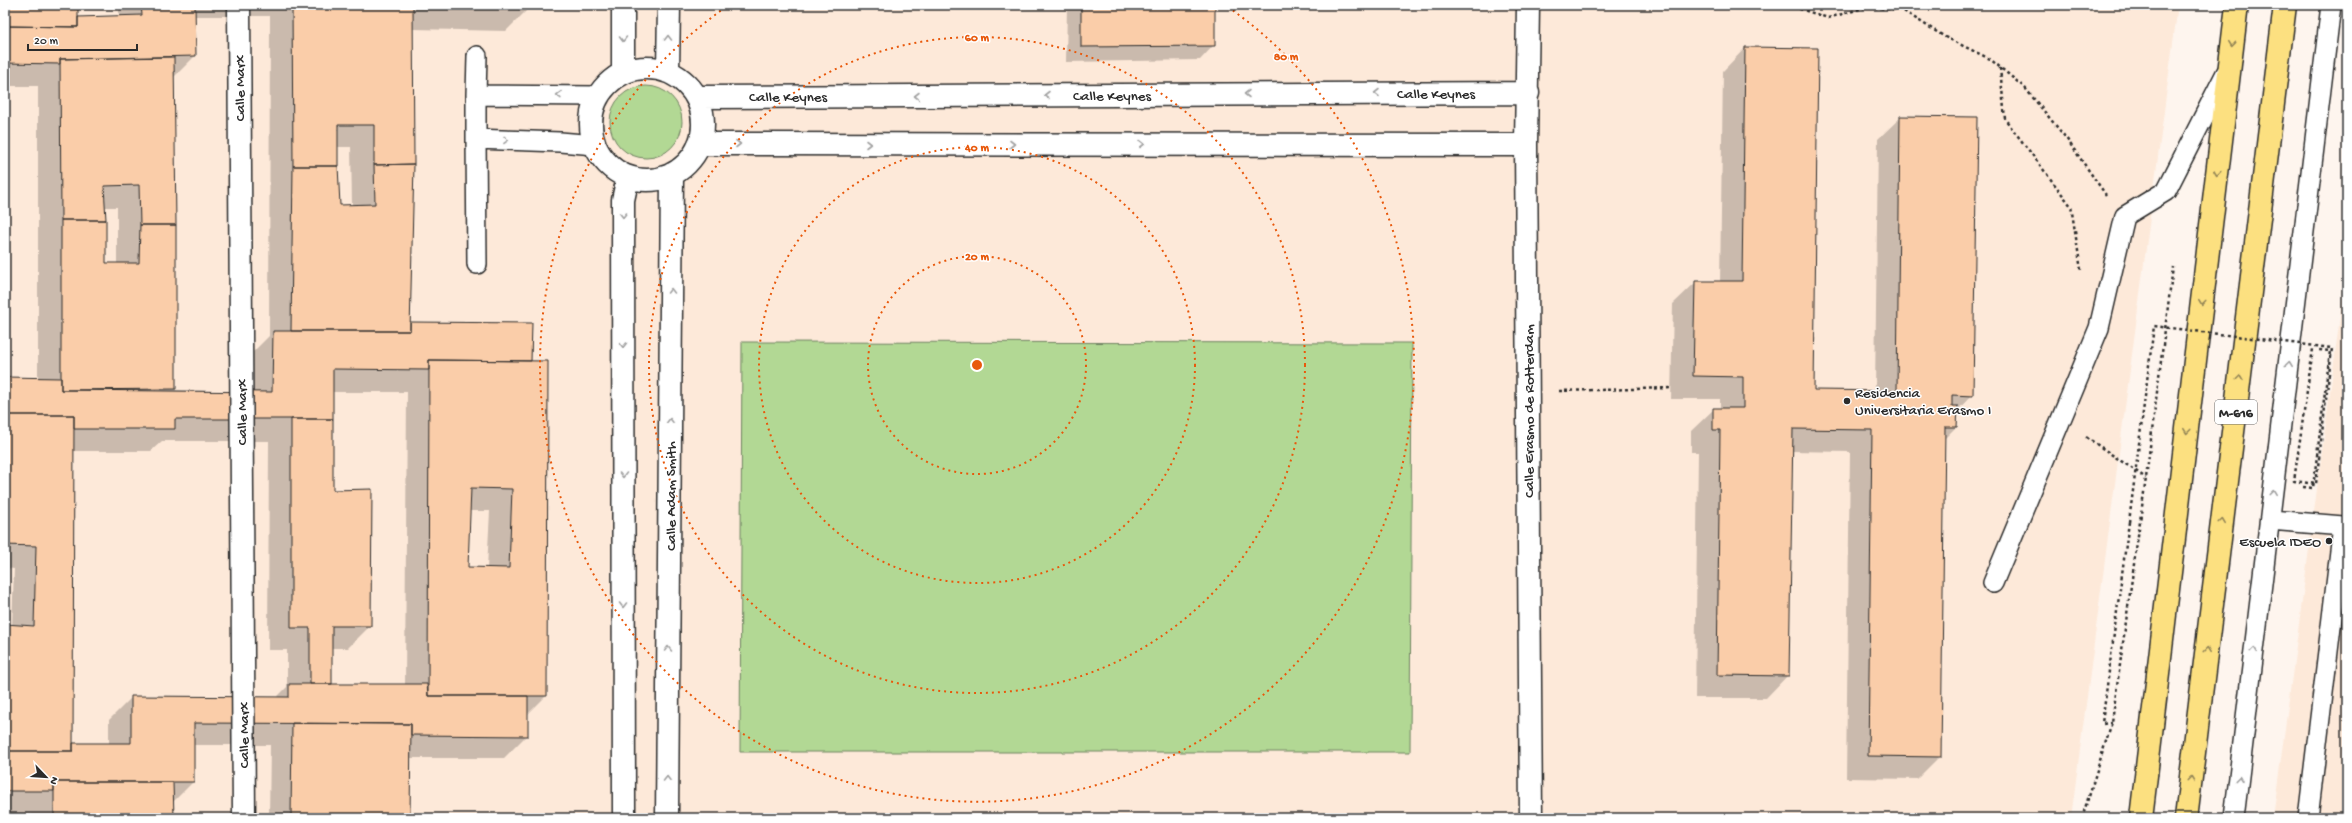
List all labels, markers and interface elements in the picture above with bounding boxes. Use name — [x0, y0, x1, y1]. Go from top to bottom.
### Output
scale bar — [28, 26, 137, 52]
text: 60 m — [965, 32, 990, 46]
text: 20 m — [34, 35, 59, 49]
one-way arrow — [664, 35, 672, 41]
one-way arrow — [619, 36, 627, 42]
one-way arrow — [2228, 41, 2237, 47]
text: 80 m — [1274, 51, 1299, 65]
street label: Calle Marx — [232, 55, 250, 121]
street label: Calle Keynes — [1397, 86, 1476, 104]
street label: Calle Keynes — [1073, 88, 1152, 106]
street label: Calle Keynes — [749, 89, 828, 107]
one-way arrow — [1374, 89, 1380, 97]
one-way arrow — [1244, 90, 1250, 98]
one-way arrow — [556, 91, 562, 99]
one-way arrow — [1044, 91, 1050, 99]
one-way arrow — [914, 92, 920, 100]
one-way arrow — [503, 136, 509, 144]
one-way arrow — [735, 140, 741, 148]
one-way arrow — [865, 140, 871, 148]
one-way arrow — [1009, 140, 1015, 148]
one-way arrow — [1139, 140, 1145, 148]
text: 40 m — [964, 142, 989, 156]
one-way arrow — [2213, 170, 2222, 176]
one-way arrow — [619, 212, 627, 218]
text: 20 m — [965, 251, 990, 265]
one-way arrow — [667, 288, 675, 294]
one-way arrow — [2198, 299, 2207, 305]
street label: Calle Erasmo de Rotterdam — [1521, 324, 1539, 498]
one-way arrow — [619, 342, 627, 348]
centre of rings — [970, 358, 984, 372]
one-way arrow — [2284, 361, 2293, 367]
one-way arrow — [2235, 375, 2244, 381]
street label: Calle Marx — [234, 379, 252, 445]
place label: Residencia Universitaria Erasmo I — [1855, 385, 1991, 420]
marker: Residencia Universitaria Erasmo I — [1842, 396, 1852, 406]
road number: M-616 — [2215, 400, 2257, 424]
one-way arrow — [666, 418, 674, 424]
one-way arrow — [2182, 428, 2191, 434]
street label: Calle Adam Smith — [663, 441, 681, 551]
one-way arrow — [619, 472, 627, 478]
one-way arrow — [2268, 490, 2277, 496]
one-way arrow — [2218, 518, 2227, 524]
place label: Escuela IDEO — [2239, 534, 2321, 552]
marker: Escuela IDEO — [2324, 536, 2334, 546]
one-way arrow — [619, 602, 627, 608]
one-way arrow — [664, 646, 672, 652]
one-way arrow — [2202, 647, 2211, 653]
one-way arrow — [2250, 647, 2259, 653]
street label: Calle Marx — [236, 702, 254, 768]
north arrow — [26, 757, 66, 797]
text: N — [46, 775, 60, 786]
one-way arrow — [663, 776, 671, 782]
one-way arrow — [2186, 776, 2195, 782]
one-way arrow — [2234, 776, 2243, 782]

